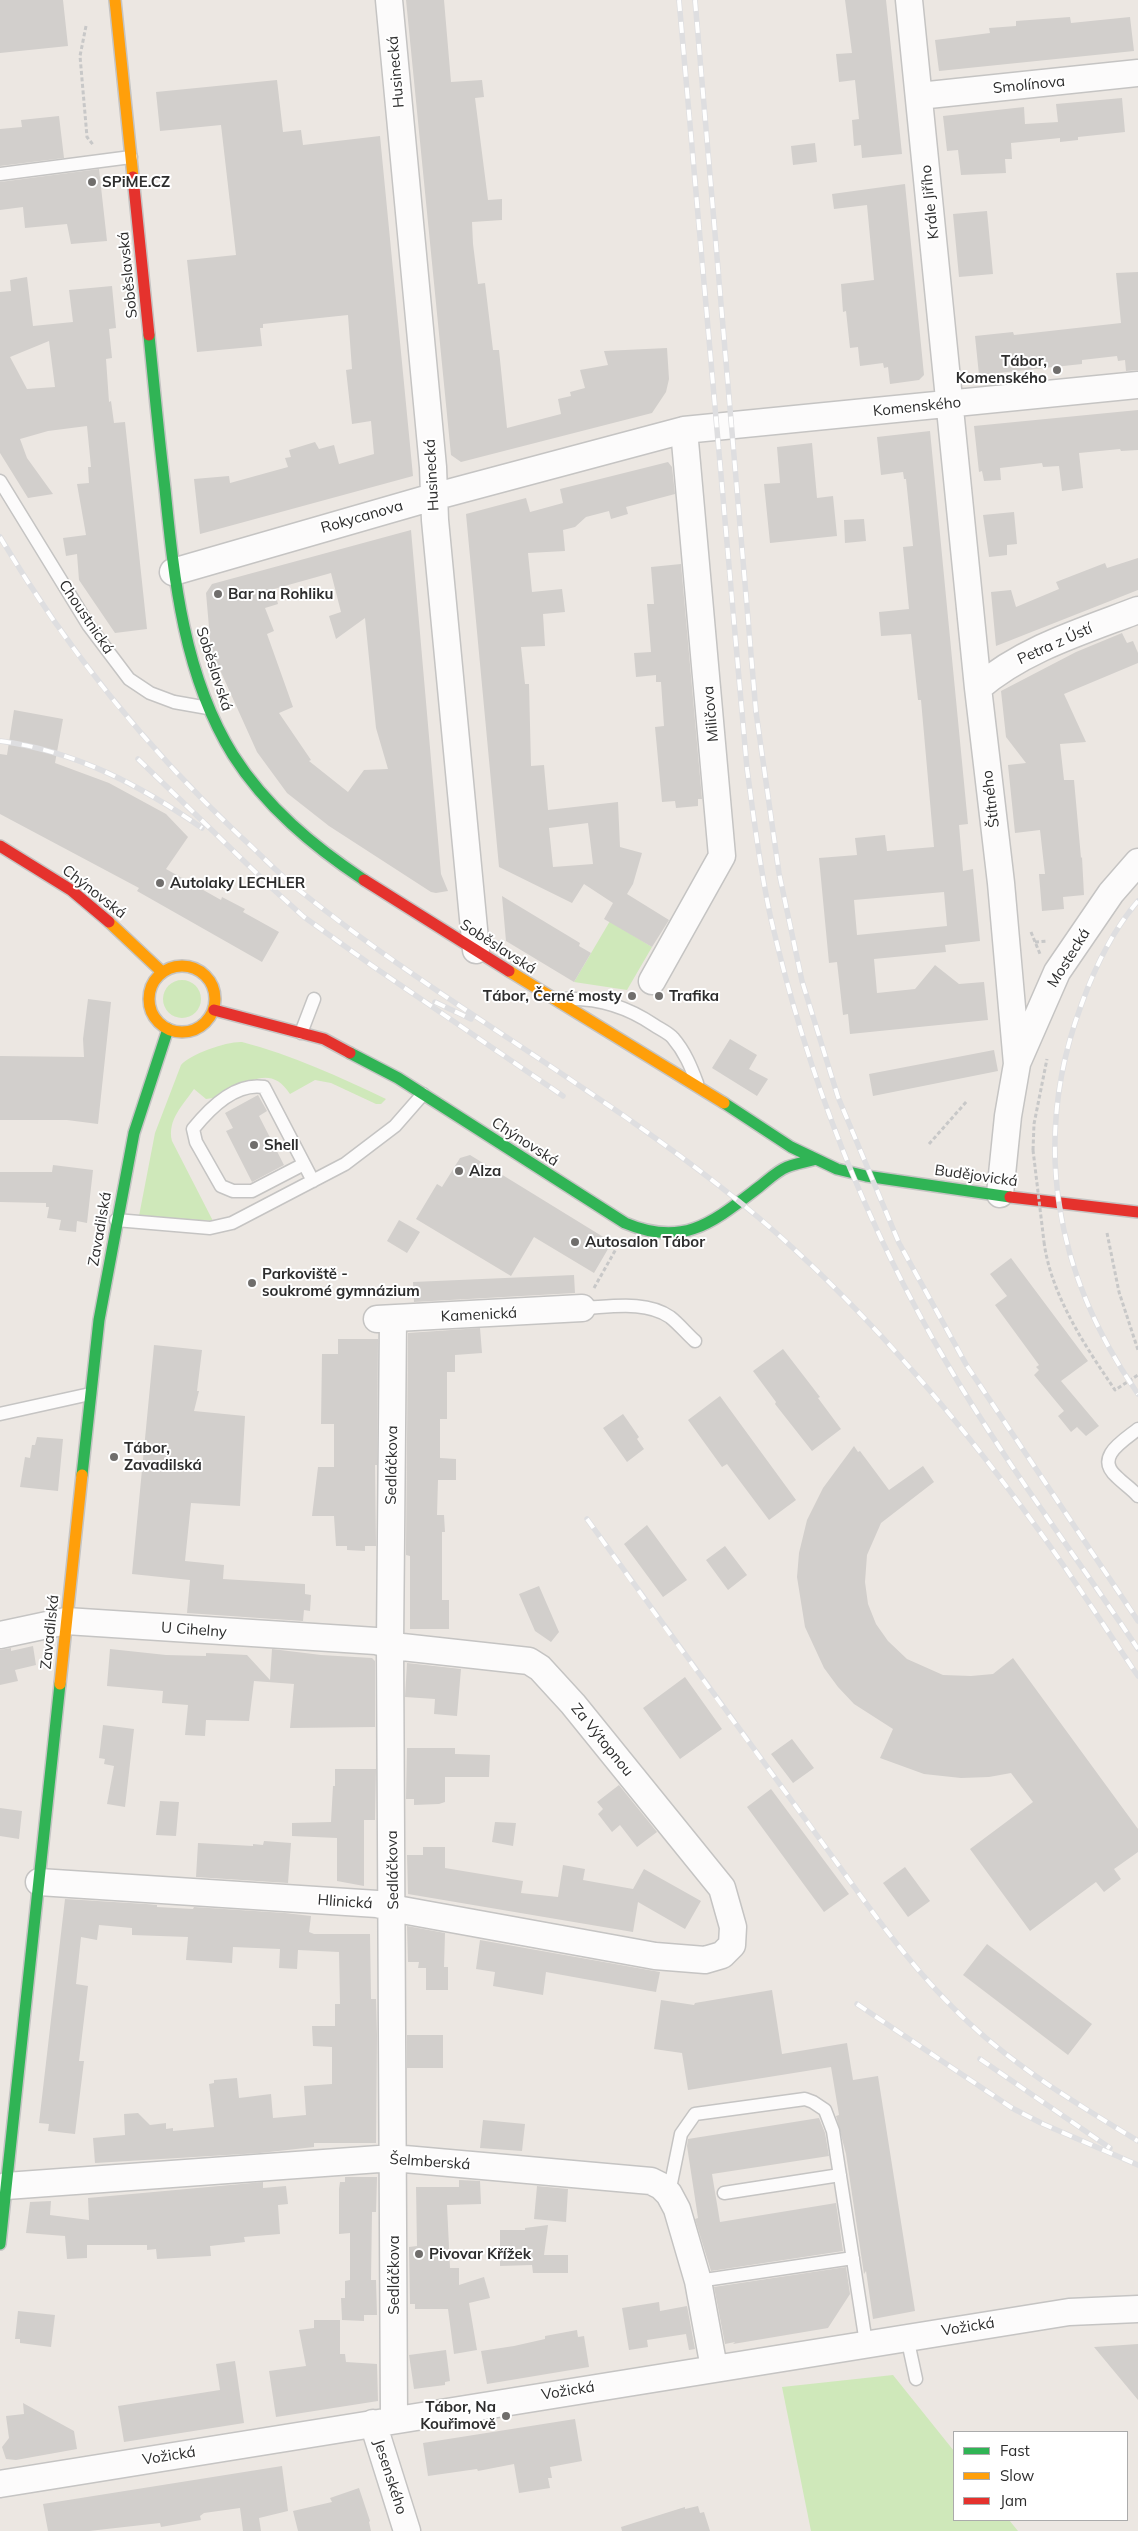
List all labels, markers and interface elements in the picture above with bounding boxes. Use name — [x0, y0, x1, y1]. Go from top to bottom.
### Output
street label: Husinecká — [384, 35, 408, 109]
street label: Smolínova — [992, 72, 1066, 98]
street label: Krále Jiřího — [917, 164, 943, 240]
place label: SPiME.CZ — [102, 173, 170, 191]
marker: SPiME.CZ — [86, 176, 98, 188]
street label: Soběslavská — [115, 231, 141, 319]
place label: Tábor, Komenského — [956, 352, 1047, 387]
marker: Tábor, Komenského — [1051, 364, 1063, 376]
street label: Komenského — [872, 393, 962, 421]
street label: Husinecká — [421, 438, 443, 512]
street label: Rokycanova — [319, 497, 405, 537]
street label: Choustnická — [55, 577, 117, 657]
place label: Bar na Rohliku — [228, 585, 333, 603]
marker: Bar na Rohliku — [212, 588, 224, 600]
street label: Petra z Ústí — [1015, 620, 1095, 668]
street label: Soběslavská — [192, 625, 236, 713]
street label: Miličova — [700, 685, 722, 743]
street label: Štítného — [979, 769, 1003, 829]
street label: Chýnovská — [58, 861, 130, 923]
place label: Autolaky LECHLER — [170, 874, 305, 892]
marker: Autolaky LECHLER — [154, 877, 166, 889]
street label: Soběslavská — [457, 916, 539, 978]
street label: Mostecká — [1044, 925, 1094, 991]
place label: Tábor, Černé mosty — [483, 987, 622, 1005]
place label: Trafika — [669, 987, 719, 1005]
marker: Tábor, Černé mosty — [626, 990, 638, 1002]
marker: Trafika — [653, 990, 665, 1002]
street label: Chýnovská — [488, 1114, 562, 1170]
place label: Shell — [264, 1136, 299, 1154]
marker: Shell — [248, 1139, 260, 1151]
street label: Budějovická — [933, 1161, 1019, 1191]
place label: Alza — [469, 1162, 501, 1180]
marker: Alza — [453, 1165, 465, 1177]
street label: Zavadilská — [85, 1191, 115, 1267]
place label: Autosalon Tábor — [585, 1233, 705, 1251]
marker: Autosalon Tábor — [569, 1236, 581, 1248]
place label: Parkoviště - soukromé gymnázium — [262, 1265, 420, 1300]
marker: Parkoviště - soukromé gymnázium — [246, 1277, 258, 1289]
street label: Kamenická — [440, 1304, 518, 1326]
street label: Sedláčkova — [382, 1425, 402, 1505]
place label: Tábor, Zavadilská — [124, 1439, 202, 1474]
marker: Tábor, Zavadilská — [108, 1451, 120, 1463]
street label: Zavadilská — [37, 1594, 63, 1670]
street label: U Cihelny — [161, 1619, 227, 1641]
street label: Za Výtopnou — [567, 1700, 637, 1780]
street label: Sedláčkova — [383, 1830, 403, 1910]
street label: Hlinická — [317, 1891, 373, 1913]
street label: Šelmberská — [389, 2150, 471, 2174]
street label: Sedláčkova — [385, 2235, 403, 2315]
place label: Pivovar Křížek — [429, 2245, 531, 2263]
marker: Pivovar Křížek — [413, 2248, 425, 2260]
street label: Vožická — [940, 2314, 996, 2340]
street label: Vožická — [540, 2378, 596, 2404]
place label: Tábor, Na Kouřimově — [420, 2398, 496, 2433]
marker: Tábor, Na Kouřimově — [500, 2410, 512, 2422]
legend — [953, 2431, 1128, 2521]
street label: Jesenského — [369, 2437, 411, 2517]
text: Fast — [1000, 2441, 1030, 2460]
street label: Vožická — [141, 2443, 197, 2469]
text: Slow — [1000, 2466, 1034, 2485]
text: Jam — [1000, 2491, 1027, 2510]

